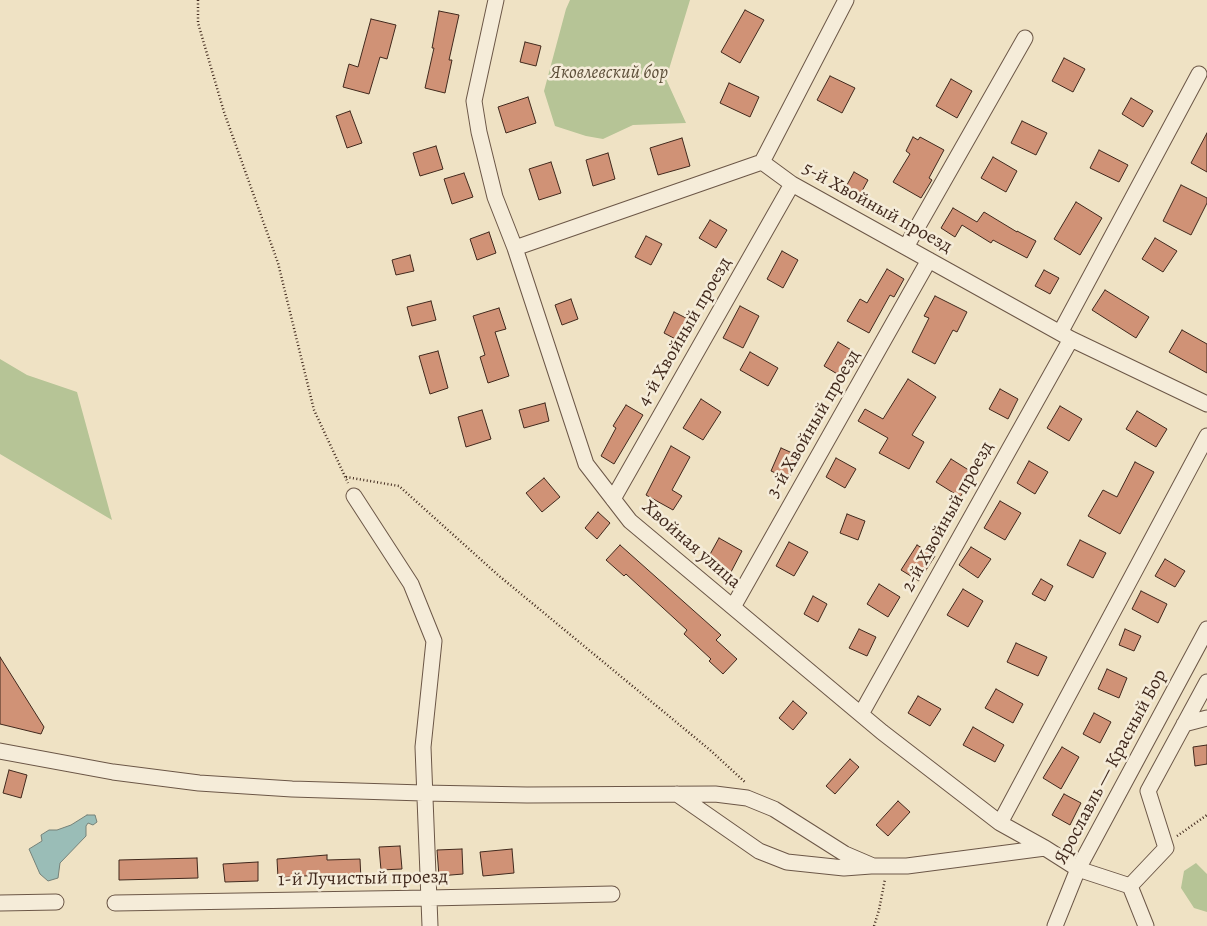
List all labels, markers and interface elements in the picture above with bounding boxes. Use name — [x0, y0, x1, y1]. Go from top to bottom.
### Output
park label: Яковлевский бор — [550, 62, 668, 84]
street label: 5-й Хвойный проезд — [798, 157, 956, 259]
street label: 4-й Хвойный проезд — [633, 253, 737, 411]
street label: 3-й Хвойный проезд — [762, 346, 866, 502]
street label: 2-й Хвойный проезд — [897, 438, 999, 596]
street label: Хвойная улица — [637, 496, 745, 594]
street label: Ярославль — Красный Бор — [1050, 666, 1172, 868]
street label: 1-й Лучистый проезд — [278, 866, 448, 892]

